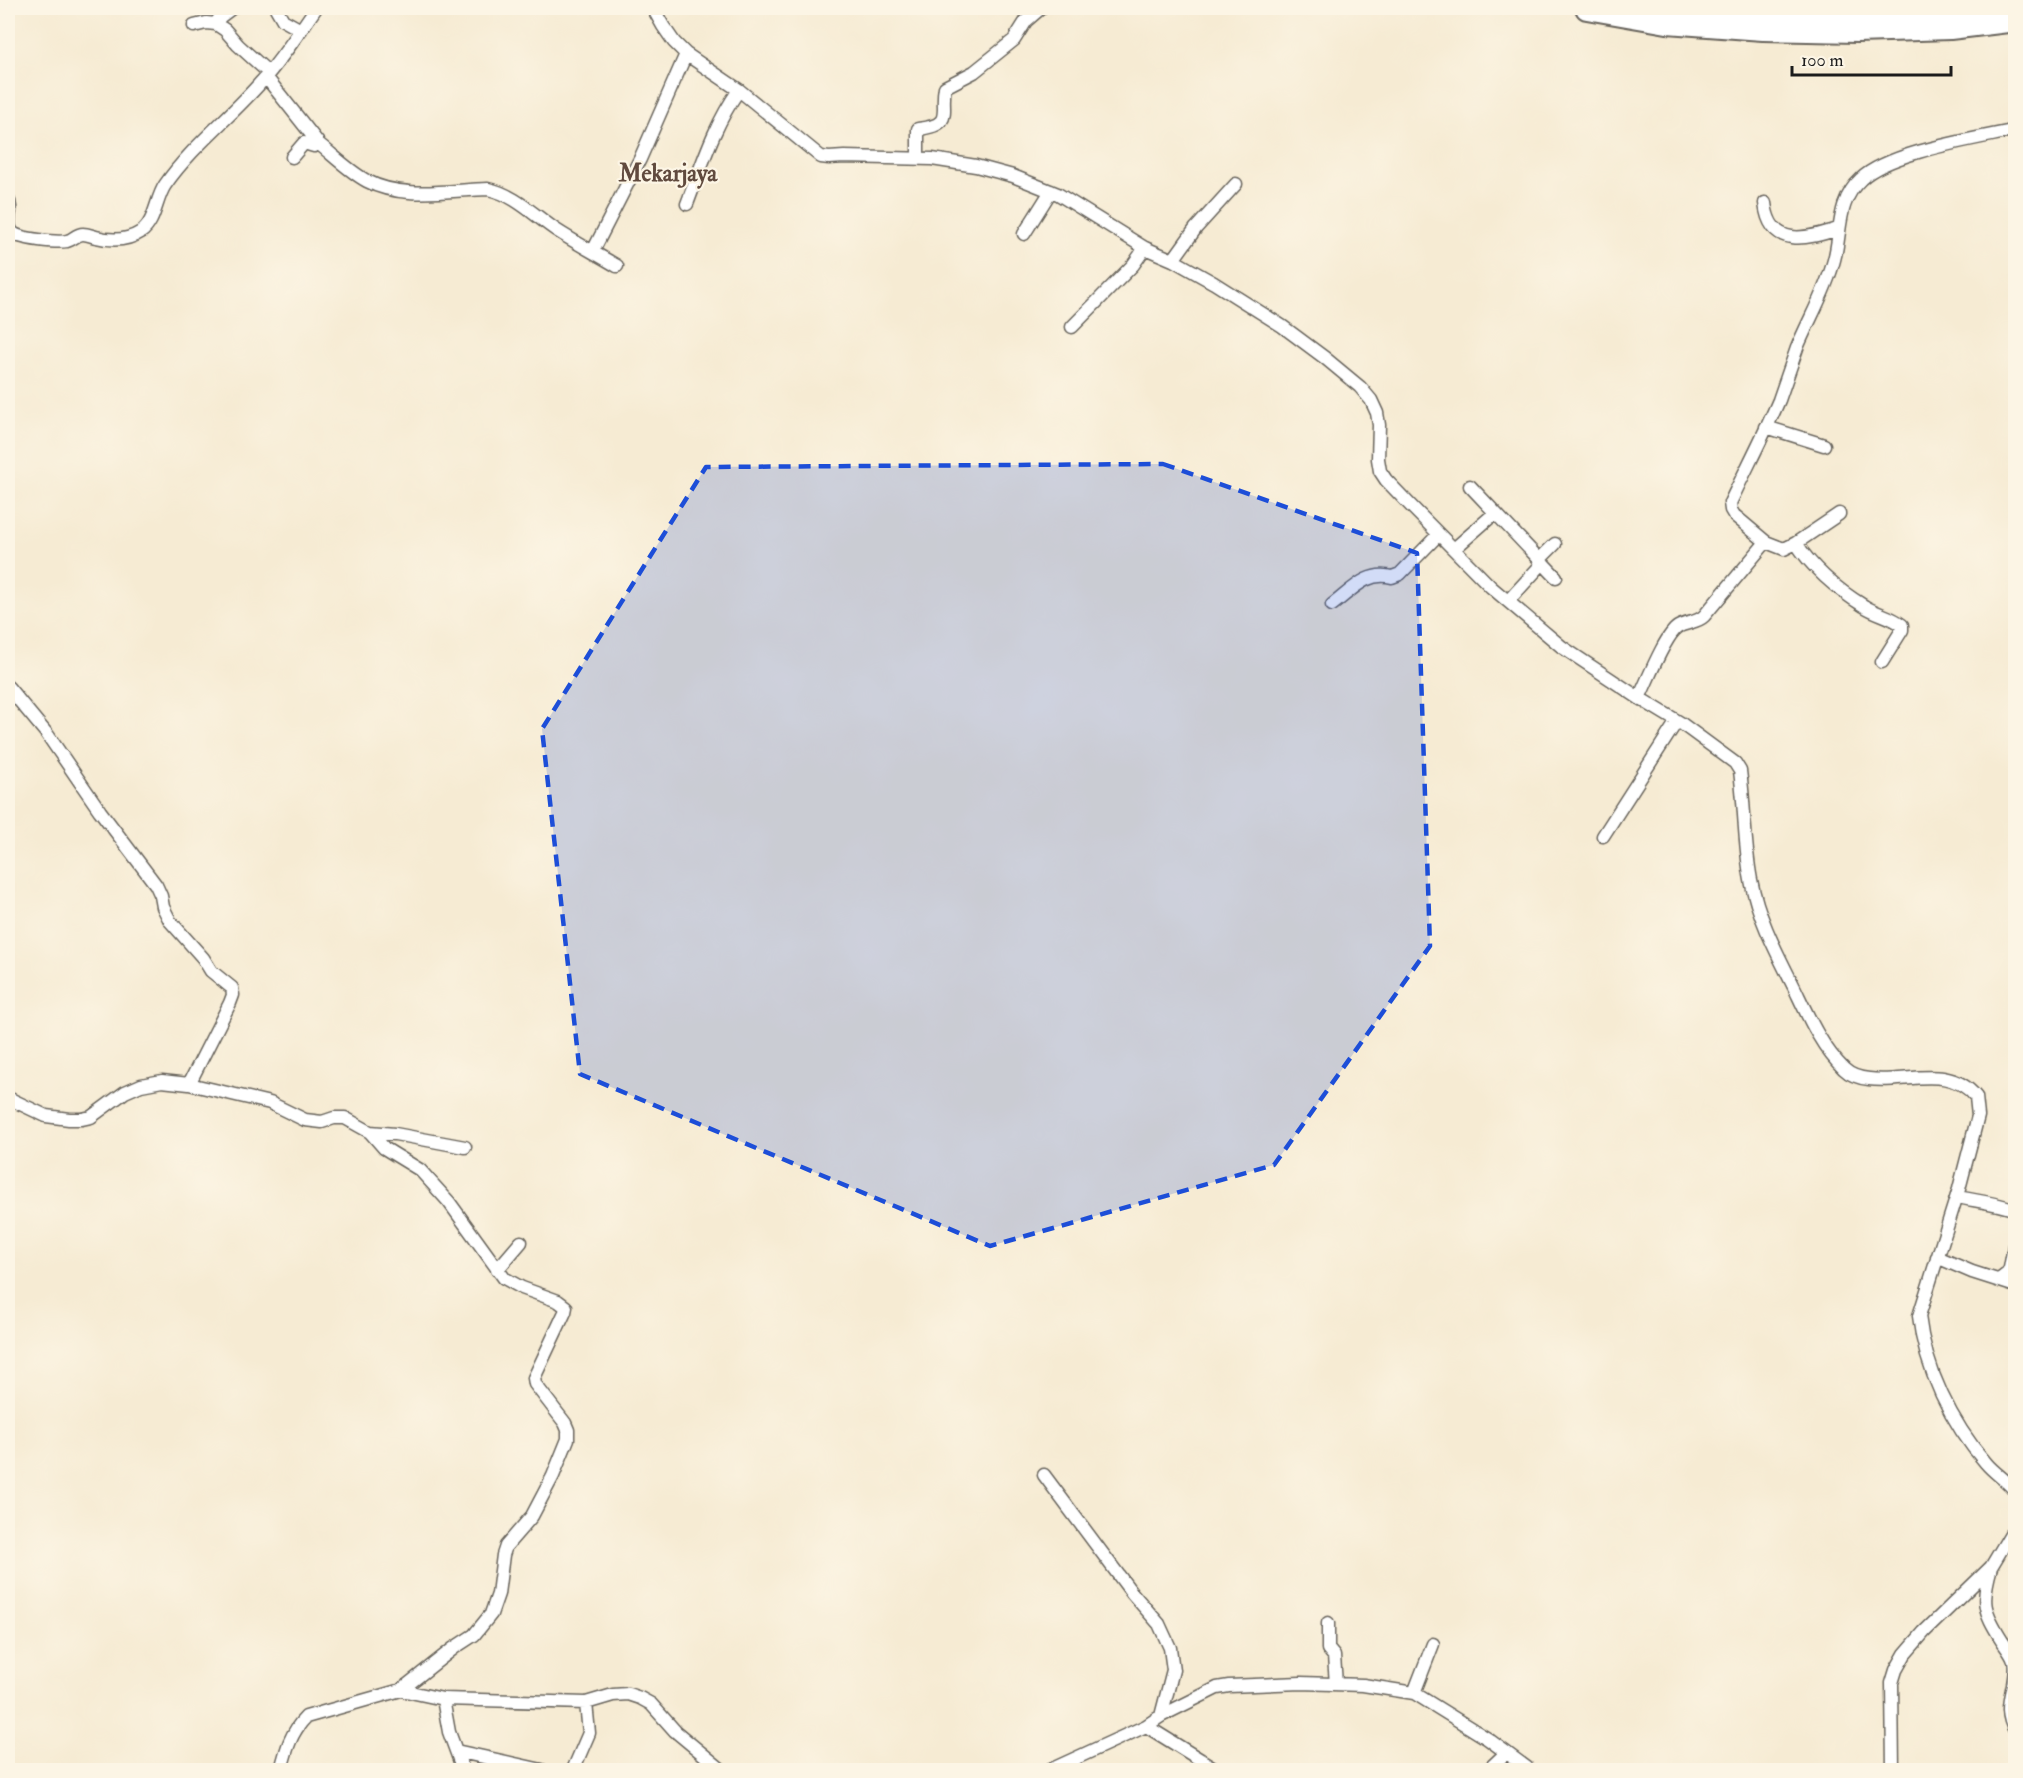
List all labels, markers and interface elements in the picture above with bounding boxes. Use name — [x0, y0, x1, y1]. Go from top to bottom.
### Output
scale bar — [1792, 39, 1951, 77]
text: 100 m — [1801, 49, 1844, 72]
district label: Mekarjaya — [618, 158, 718, 189]

